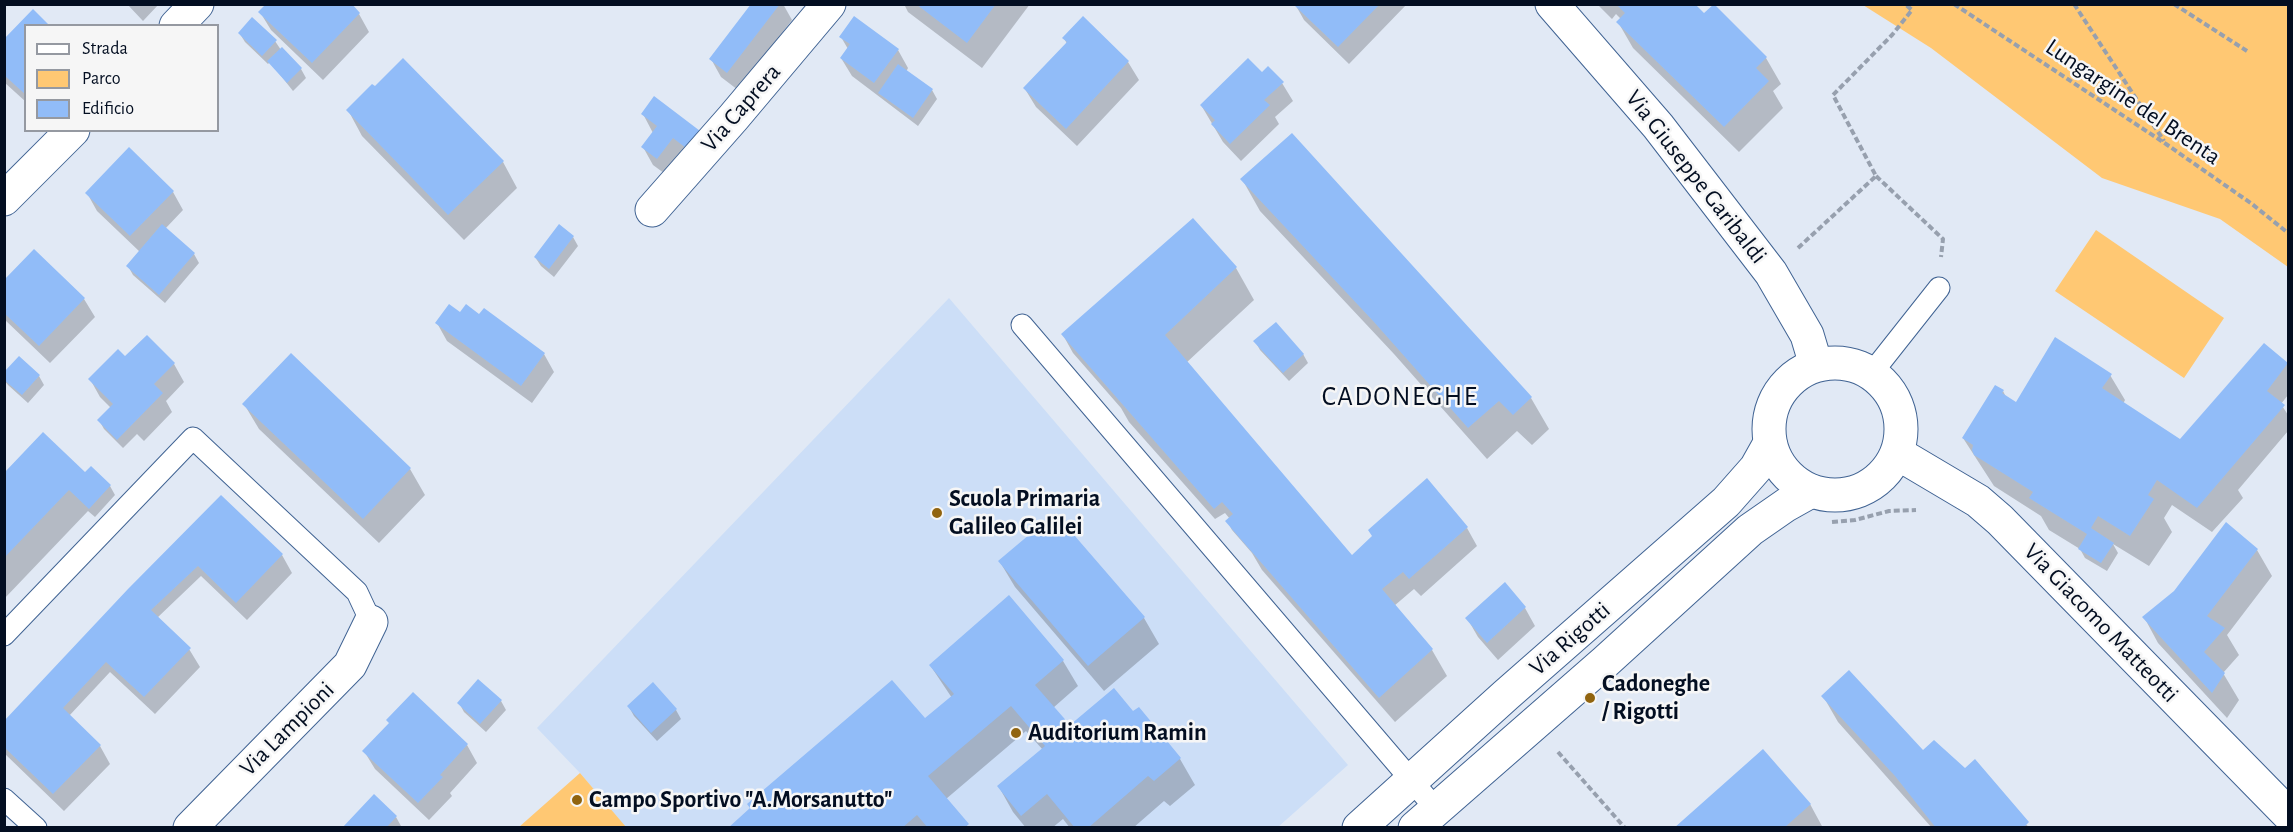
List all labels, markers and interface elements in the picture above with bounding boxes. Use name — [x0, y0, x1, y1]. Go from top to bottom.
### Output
legend — [24, 24, 219, 132]
street label: Lungargine del Brenta — [2040, 33, 2226, 171]
text: Strada — [82, 40, 128, 58]
street label: Via Caprera — [695, 58, 787, 158]
text: Parco — [82, 70, 121, 88]
street label: Via Giuseppe Garibaldi — [1619, 84, 1773, 270]
text: Edificio — [82, 100, 134, 118]
district label: CADONEGHE — [1322, 381, 1478, 413]
place label: Scuola Primaria Galileo Galilei — [949, 485, 1100, 541]
marker: Scuola Primaria Galileo Galilei — [930, 506, 944, 520]
street label: Via Giacomo Matteotti — [2018, 537, 2184, 709]
street label: Via Rigotti — [1524, 596, 1616, 682]
place label: Cadoneghe / Rigotti — [1602, 670, 1710, 726]
street label: Via Lampioni — [234, 676, 340, 782]
marker: Cadoneghe / Rigotti — [1583, 691, 1597, 705]
place label: Auditorium Ramin — [1028, 719, 1207, 747]
marker: Auditorium Ramin — [1009, 726, 1023, 740]
place label: Campo Sportivo "A.Morsanutto" — [589, 786, 892, 814]
marker: Campo Sportivo "A.Morsanutto" — [570, 793, 584, 807]

